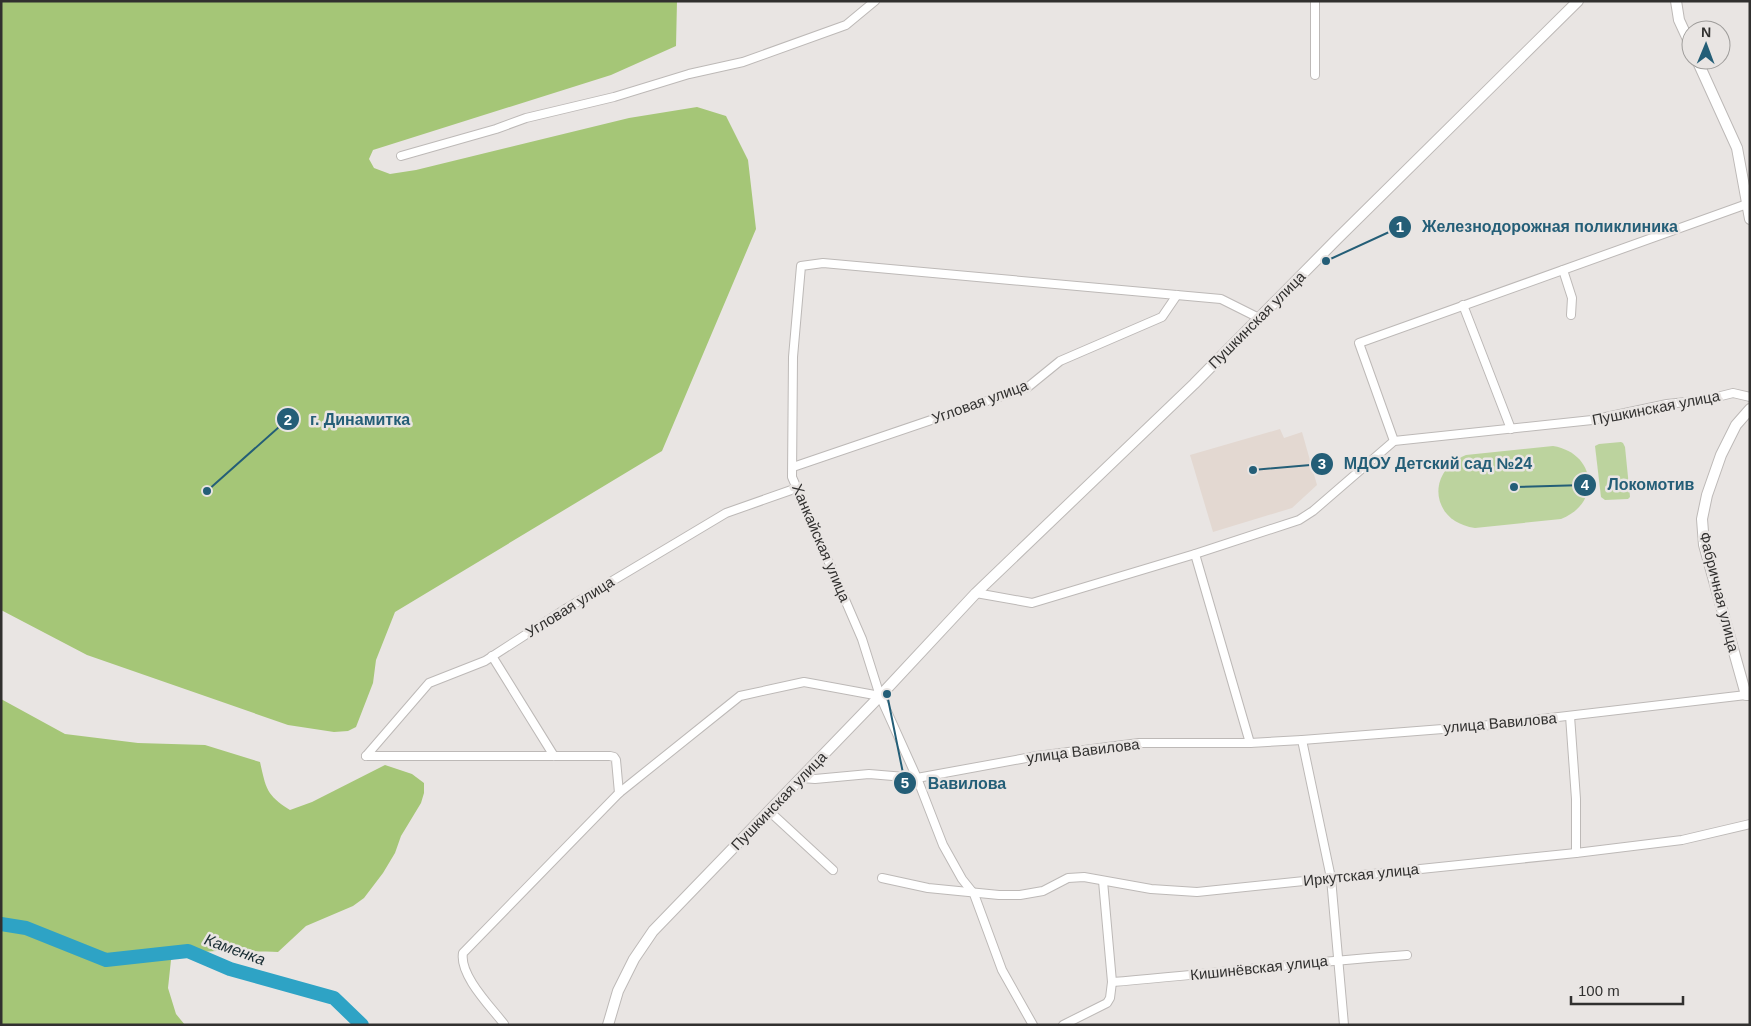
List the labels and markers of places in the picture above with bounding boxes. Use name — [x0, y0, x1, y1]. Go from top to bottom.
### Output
callout: Железнодорожная поликлиника — [1387, 211, 1688, 242]
callout: г. Динамитка — [275, 404, 421, 435]
callout: МДОУ Детский сад №24 — [1309, 448, 1543, 479]
callout: Локомотив — [1572, 469, 1704, 500]
callout: Вавилова — [893, 768, 1016, 799]

